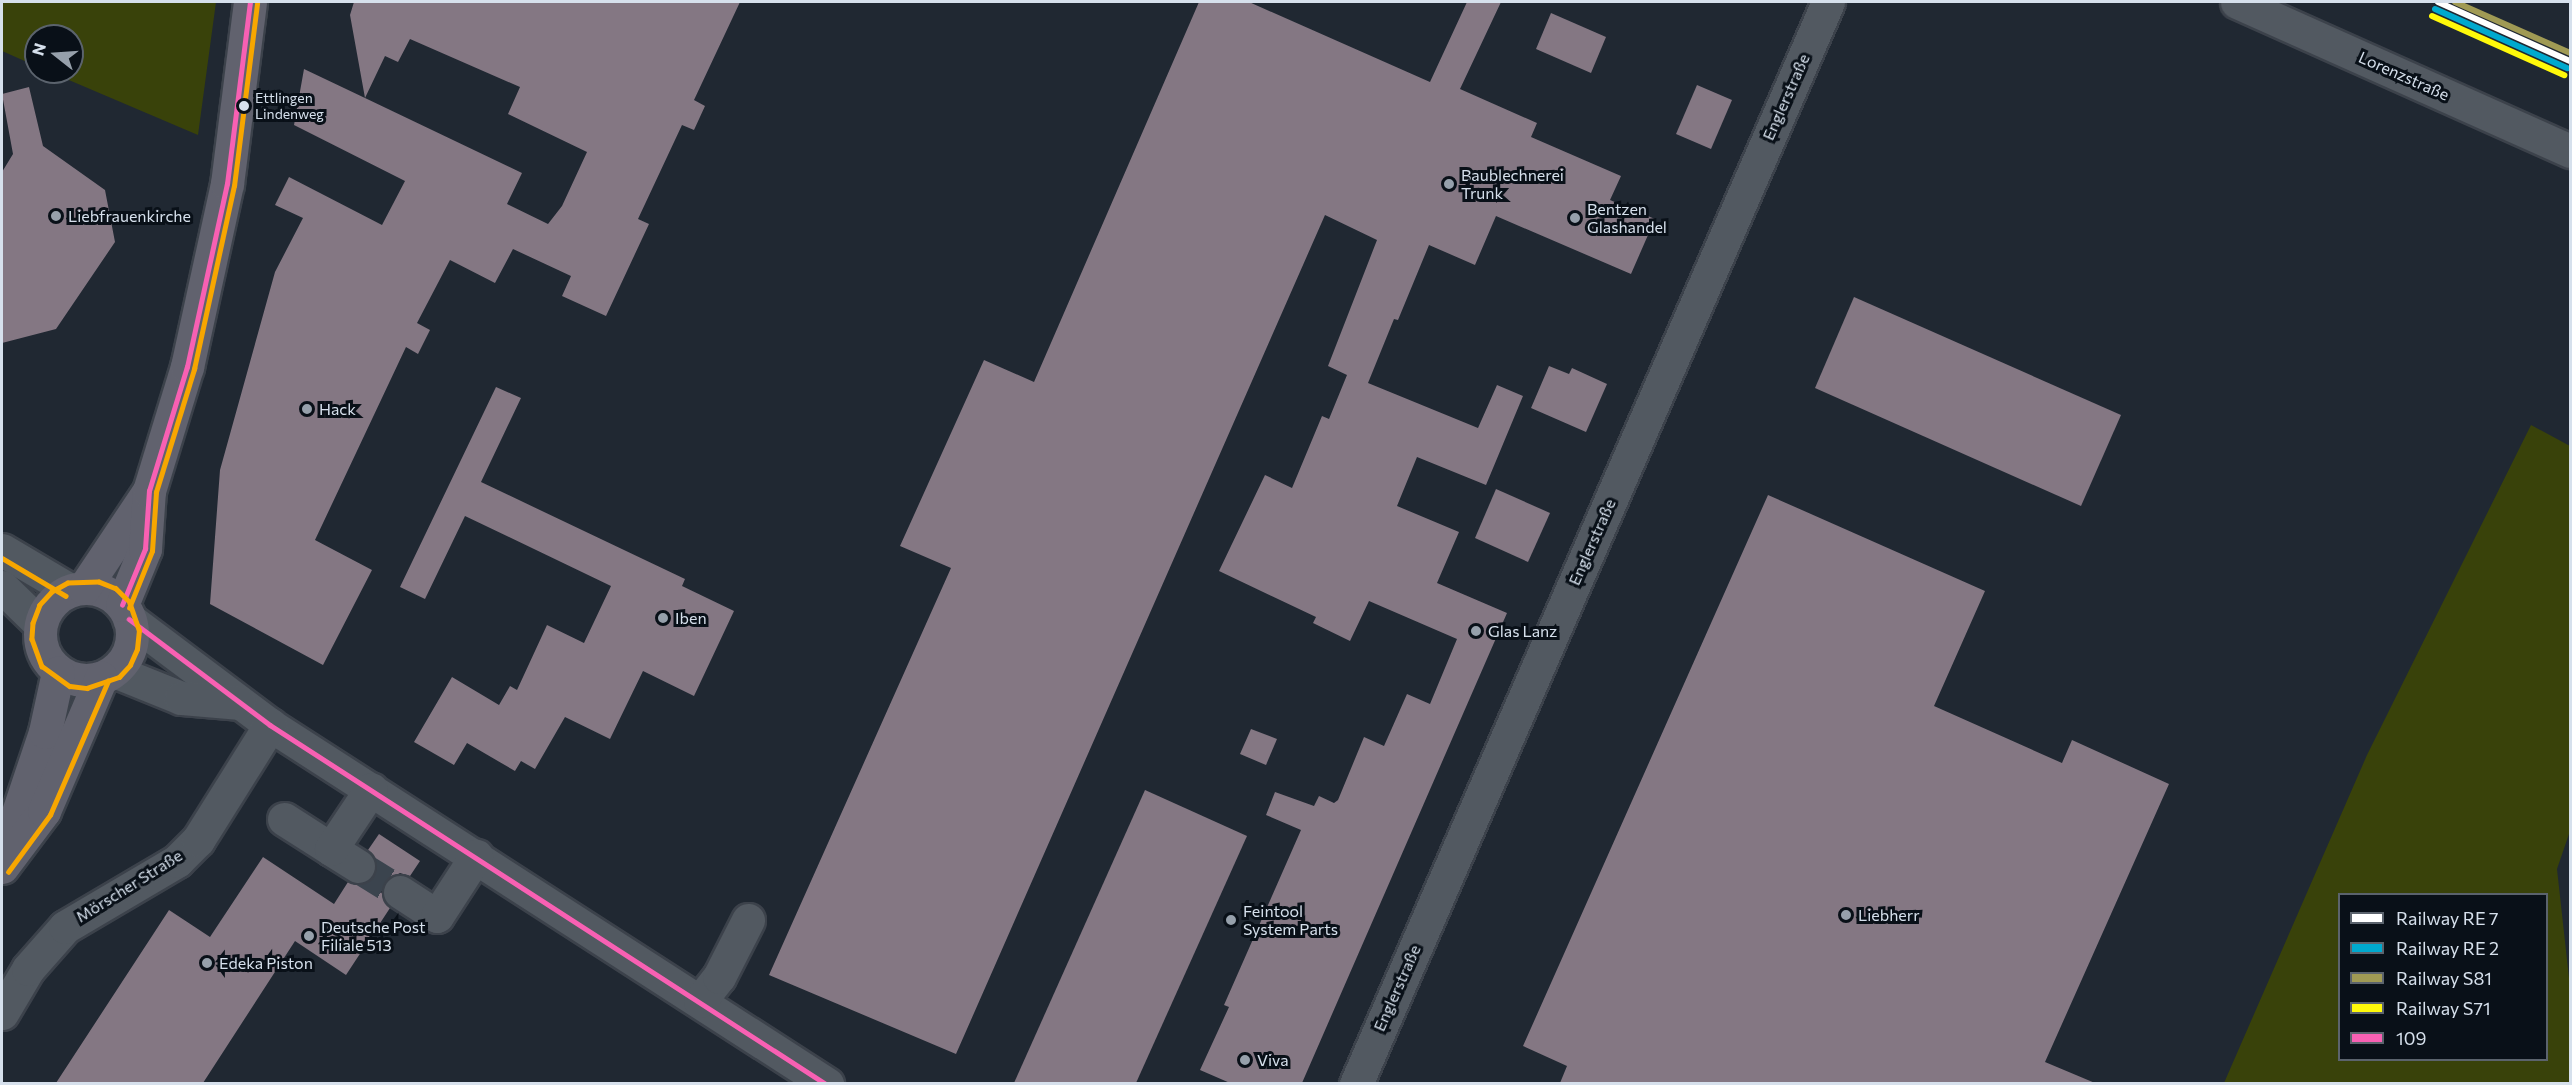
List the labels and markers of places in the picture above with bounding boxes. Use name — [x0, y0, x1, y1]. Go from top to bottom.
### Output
place label: Ettlingen Lindenweg — [255, 90, 324, 122]
marker: Ettlingen Lindenweg — [238, 100, 250, 112]
place label: Baublechnerei Trunk — [1461, 165, 1564, 203]
marker: Baublechnerei Trunk — [1442, 177, 1456, 191]
place label: Bentzen Glashandel — [1587, 199, 1667, 237]
place label: Liebfrauenkirche — [68, 206, 191, 226]
marker: Liebfrauenkirche — [49, 209, 63, 223]
marker: Bentzen Glashandel — [1568, 211, 1582, 225]
place label: Hack — [319, 399, 356, 419]
marker: Hack — [300, 402, 314, 416]
place label: Iben — [675, 608, 707, 628]
marker: Iben — [656, 611, 670, 625]
place label: Glas Lanz — [1488, 621, 1557, 641]
marker: Glas Lanz — [1469, 624, 1483, 638]
place label: Feintool System Parts — [1243, 901, 1338, 939]
place label: Liebherr — [1858, 905, 1920, 925]
marker: Liebherr — [1839, 908, 1853, 922]
marker: Feintool System Parts — [1224, 913, 1238, 927]
place label: Deutsche Post Filiale 513 — [321, 917, 426, 955]
marker: Deutsche Post Filiale 513 — [302, 929, 316, 943]
place label: Edeka Piston — [219, 953, 313, 973]
marker: Edeka Piston — [200, 956, 214, 970]
place label: Viva — [1257, 1050, 1289, 1070]
marker: Viva — [1238, 1053, 1252, 1067]

